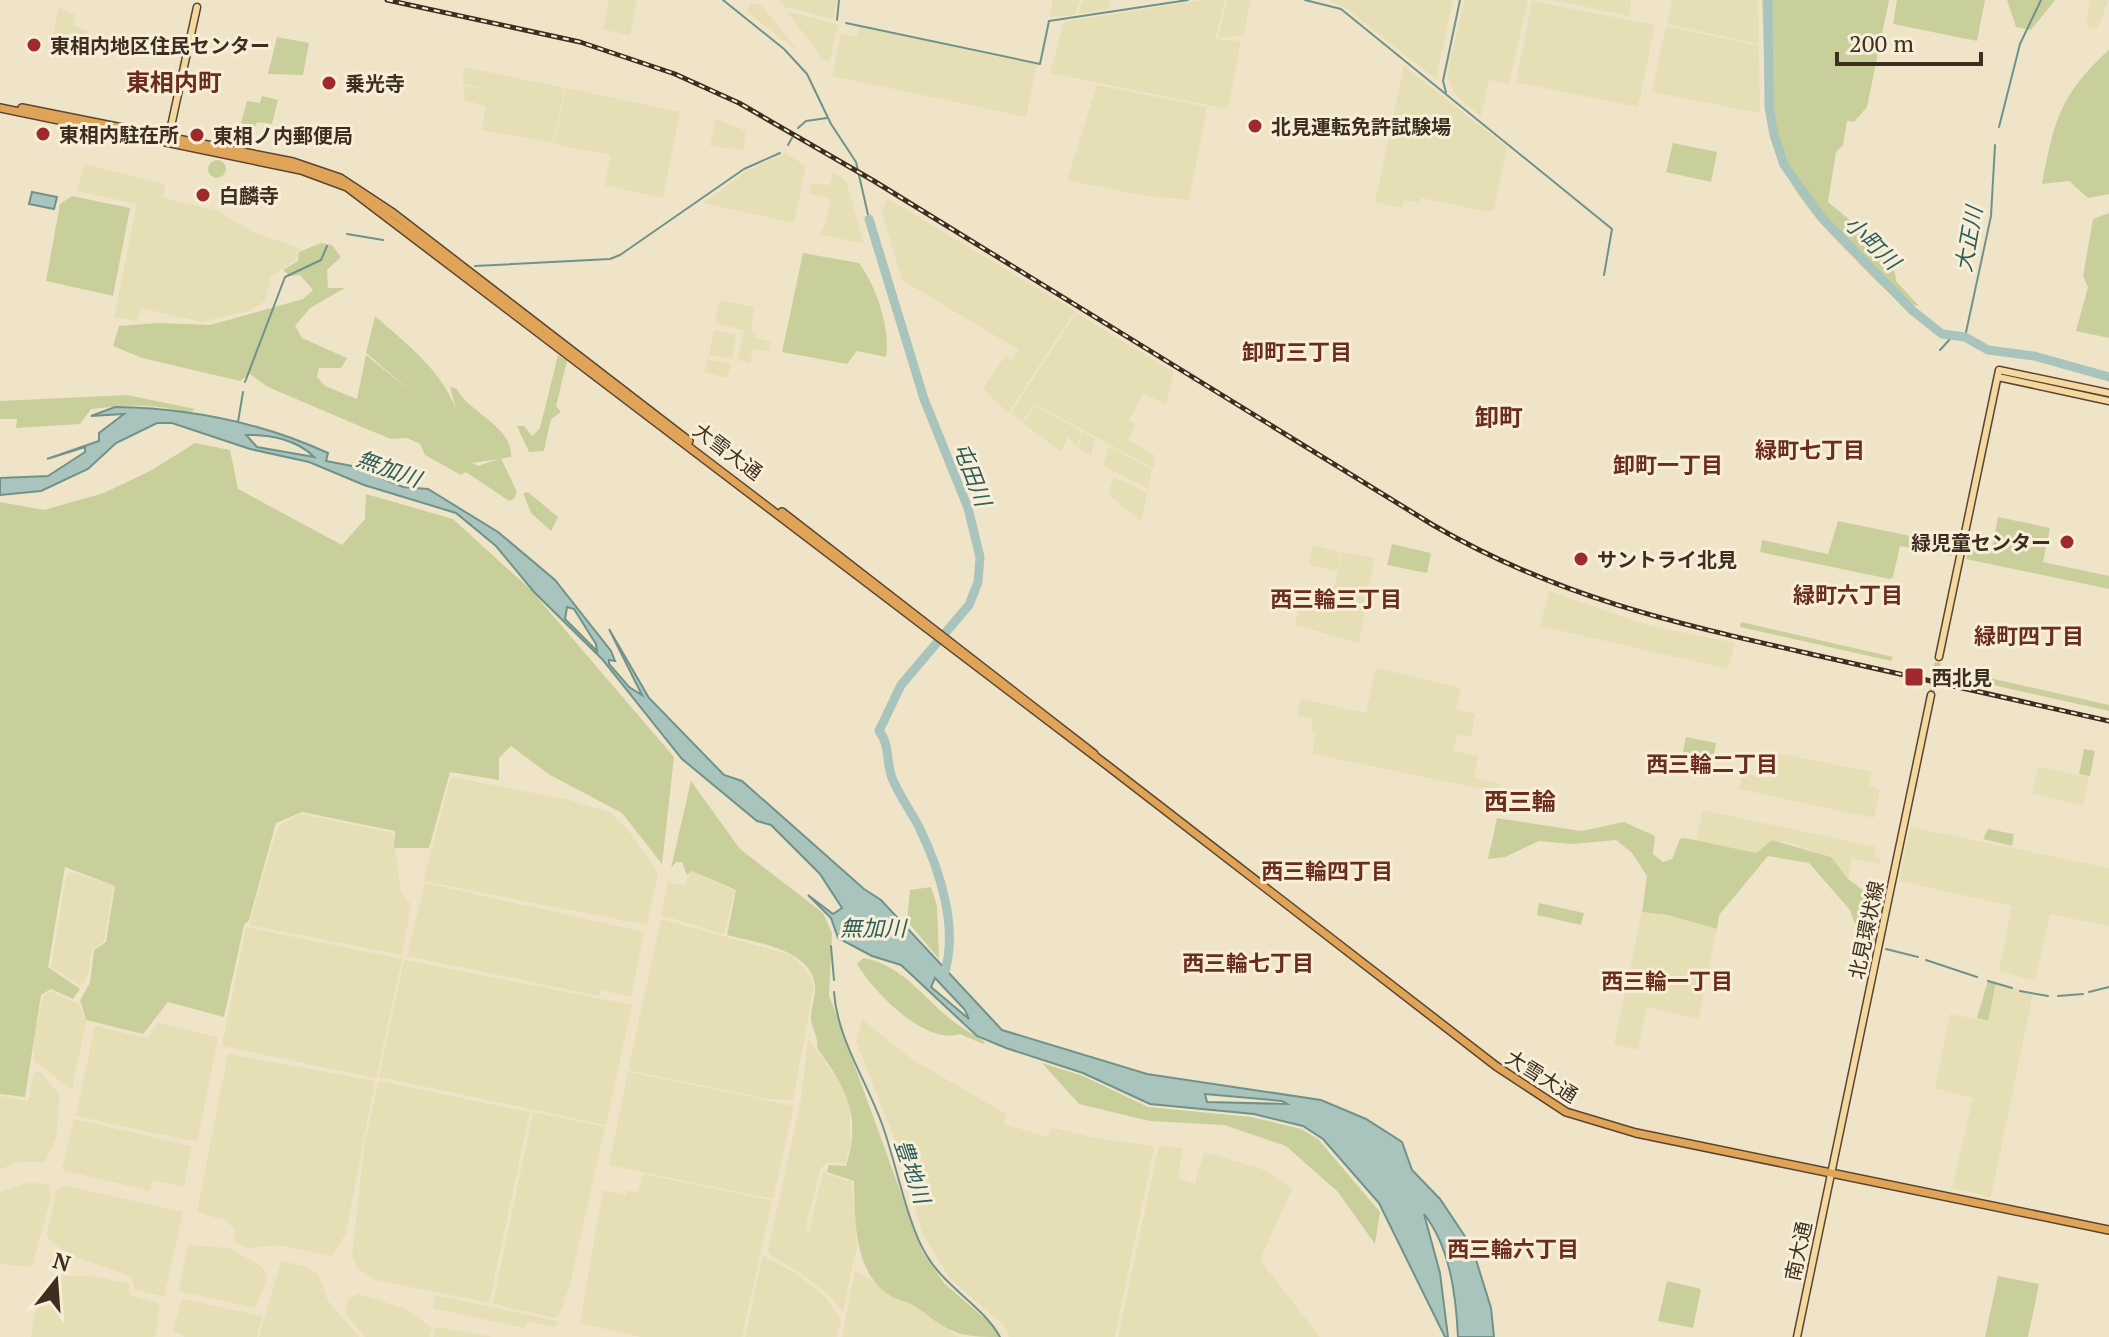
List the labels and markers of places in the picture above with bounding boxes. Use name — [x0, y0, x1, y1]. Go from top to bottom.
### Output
place label: 東相内地区住民センター — [50, 32, 270, 59]
marker: 東相内地区住民センター — [25, 36, 43, 54]
place label: 乗光寺 — [345, 70, 405, 97]
marker: 乗光寺 — [320, 74, 338, 92]
place label: 北見運転免許試験場 — [1271, 113, 1451, 140]
marker: 北見運転免許試験場 — [1246, 117, 1264, 135]
place label: 東相内駐在所 — [59, 121, 179, 148]
place label: 東相ノ内郵便局 — [213, 122, 353, 149]
marker: 東相内駐在所 — [34, 125, 52, 143]
marker: 東相ノ内郵便局 — [188, 126, 206, 144]
place label: 白麟寺 — [219, 182, 279, 209]
marker: 白麟寺 — [194, 186, 212, 204]
place label: 緑児童センター — [1911, 529, 2051, 556]
marker: 緑児童センター — [2058, 533, 2076, 551]
place label: サントライ北見 — [1597, 546, 1737, 573]
marker: サントライ北見 — [1572, 550, 1590, 568]
place label: 西北見 — [1932, 664, 1992, 691]
marker: 西北見 — [1903, 666, 1925, 688]

